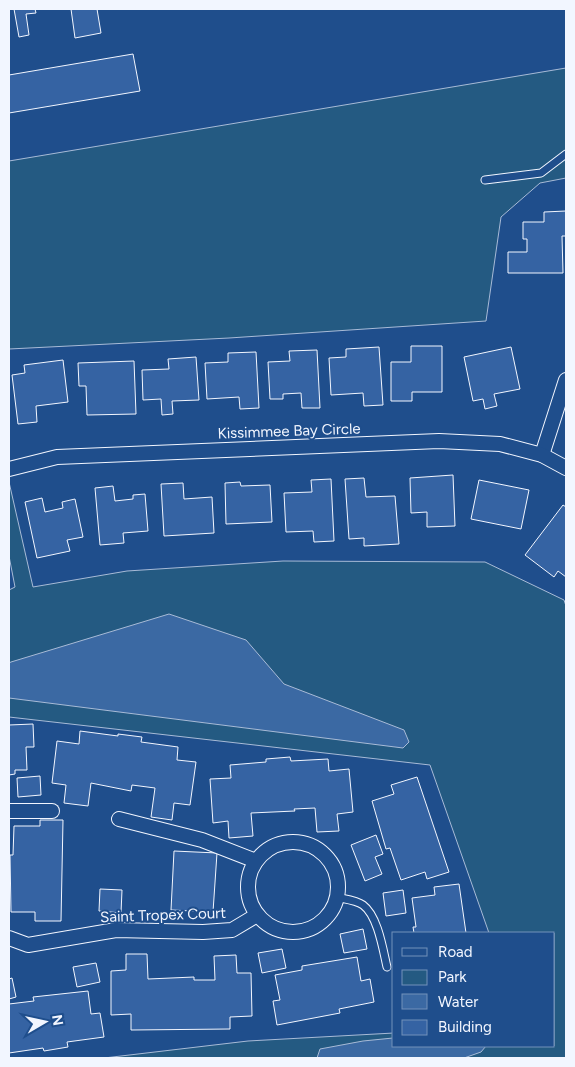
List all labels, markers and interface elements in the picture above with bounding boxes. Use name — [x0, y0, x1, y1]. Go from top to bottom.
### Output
street label: Kissimmee Bay Circle — [217, 420, 361, 442]
street label: Saint Tropex Court — [100, 904, 227, 926]
legend — [392, 932, 555, 1047]
text: Road — [438, 943, 473, 961]
text: Park — [438, 968, 467, 986]
text: Water — [438, 993, 478, 1011]
north arrow — [20, 997, 70, 1047]
text: N — [48, 1013, 67, 1027]
text: Building — [438, 1018, 492, 1036]

